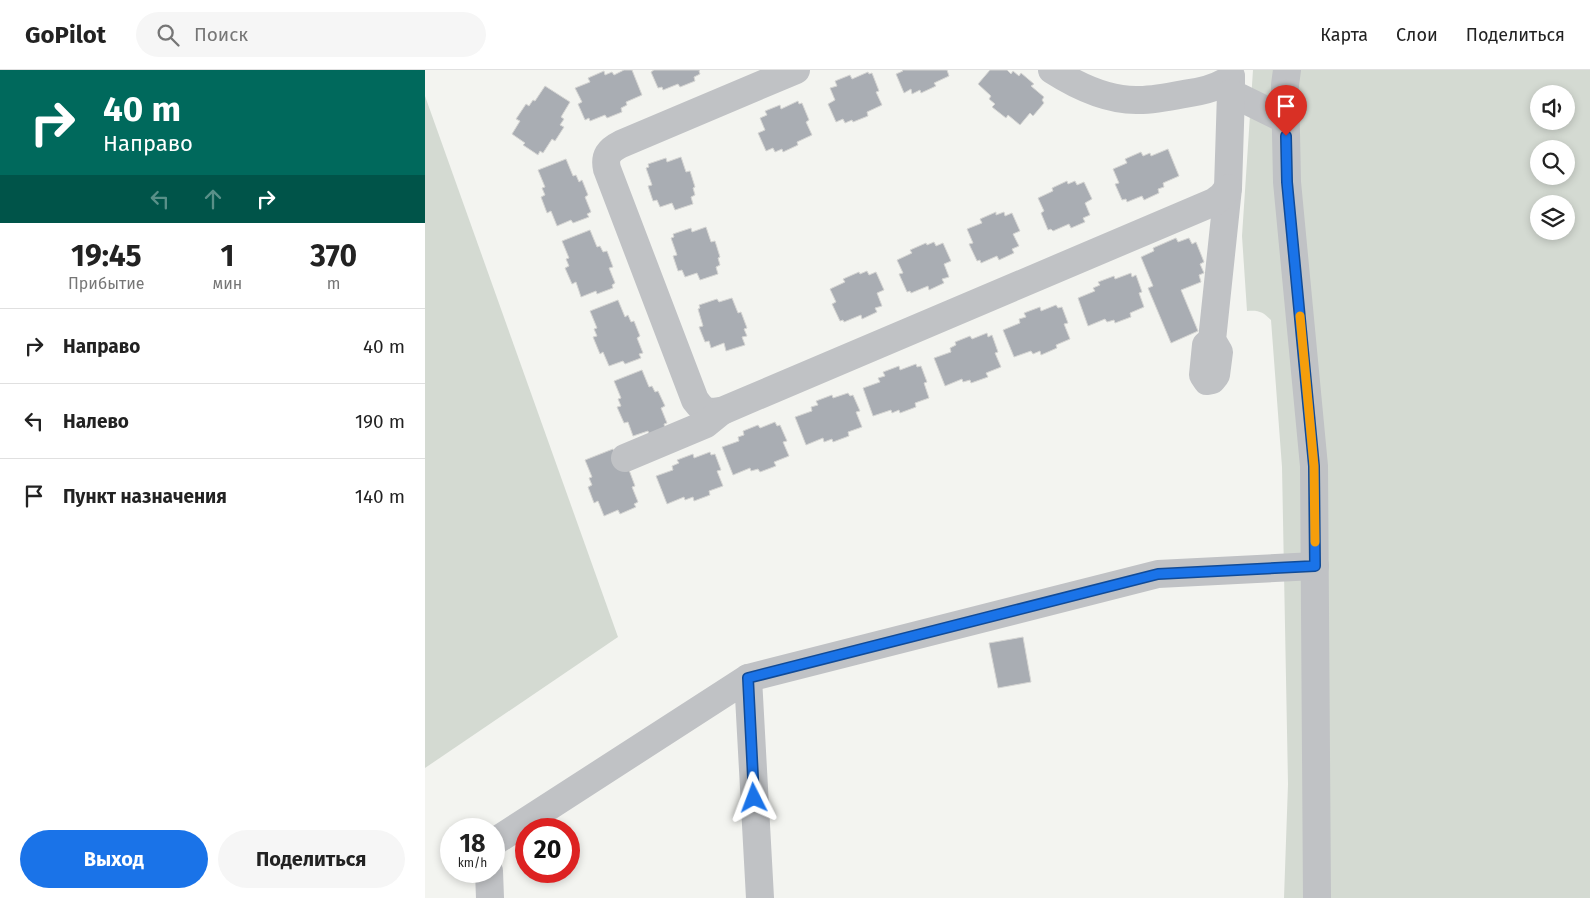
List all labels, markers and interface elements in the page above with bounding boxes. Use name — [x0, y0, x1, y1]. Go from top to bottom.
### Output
search box — [136, 12, 486, 57]
text: GoPilot — [25, 21, 106, 49]
icon: search — [154, 21, 182, 49]
text: Поиск — [194, 23, 248, 46]
text: Карта — [1320, 24, 1368, 46]
text: Слои — [1396, 24, 1438, 46]
text: Поделиться — [1466, 24, 1565, 46]
pin — [1265, 85, 1307, 136]
map controls — [1530, 85, 1575, 240]
button: sound — [1530, 85, 1575, 130]
text: 40 m — [103, 88, 181, 130]
icon: right — [20, 90, 85, 155]
icon: arrive — [1272, 92, 1300, 120]
text: Направо — [103, 130, 193, 157]
button: search — [1530, 140, 1575, 185]
icon: left — [146, 185, 174, 213]
icon: ahead — [199, 185, 227, 213]
icon: right — [252, 185, 280, 213]
button: layers — [1530, 195, 1575, 240]
text: 19:45 — [71, 238, 141, 274]
text: 1 — [220, 238, 234, 274]
text: 370 — [310, 238, 357, 274]
text: Прибытие — [68, 274, 144, 293]
text: мин — [212, 274, 242, 293]
text: m — [327, 274, 341, 293]
icon: right — [20, 332, 48, 360]
text: Направо — [63, 335, 140, 358]
text: 40 m — [363, 335, 405, 358]
icon: left — [20, 407, 48, 435]
text: Налево — [63, 410, 129, 433]
text: 190 m — [355, 410, 405, 433]
icon: arrive — [20, 482, 48, 510]
text: Пункт назначения — [63, 485, 227, 508]
text: 140 m — [355, 485, 405, 508]
position arrow — [727, 771, 779, 823]
speed limit sign: 20 — [515, 818, 580, 883]
text: 18 — [459, 829, 486, 859]
button: Выход — [20, 830, 208, 888]
button: Поделиться — [218, 830, 405, 888]
text: km/h — [458, 856, 487, 870]

